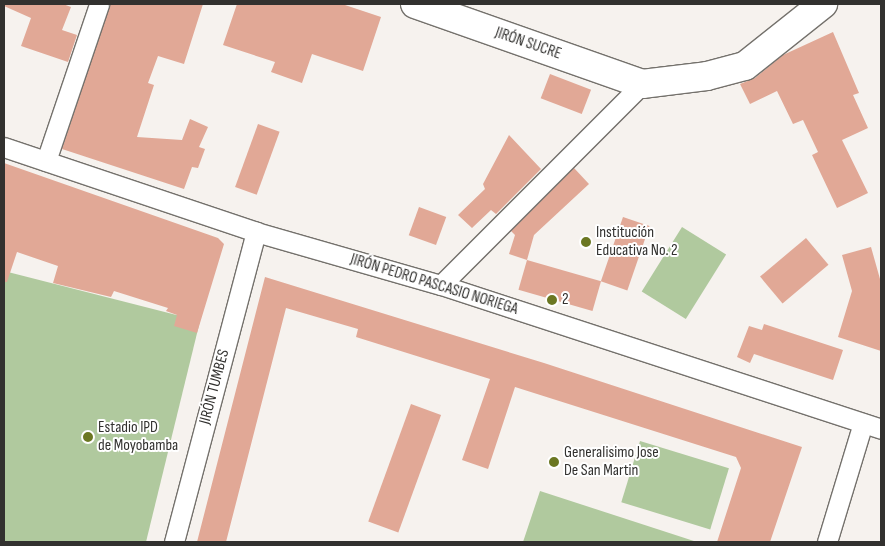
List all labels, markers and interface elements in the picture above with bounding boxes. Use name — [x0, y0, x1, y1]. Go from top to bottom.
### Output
street label: JIRÓN SUCRE — [492, 24, 564, 64]
place label: Institución Educativa No. 2 — [596, 223, 678, 261]
marker: Institución Educativa No. 2 — [580, 236, 592, 248]
street label: JIRÓN PEDRO PASCASIO NORIEGA — [348, 250, 520, 320]
place label: 2 — [562, 290, 569, 310]
marker: 2 — [546, 294, 558, 306]
street label: JIRÓN TUMBES — [196, 347, 234, 427]
place label: Estadio IPD de Moyobamba — [98, 418, 178, 456]
marker: Estadio IPD de Moyobamba — [82, 431, 94, 443]
place label: Generalisimo Jose De San Martin — [564, 443, 659, 481]
marker: Generalisimo Jose De San Martin — [548, 456, 560, 468]

